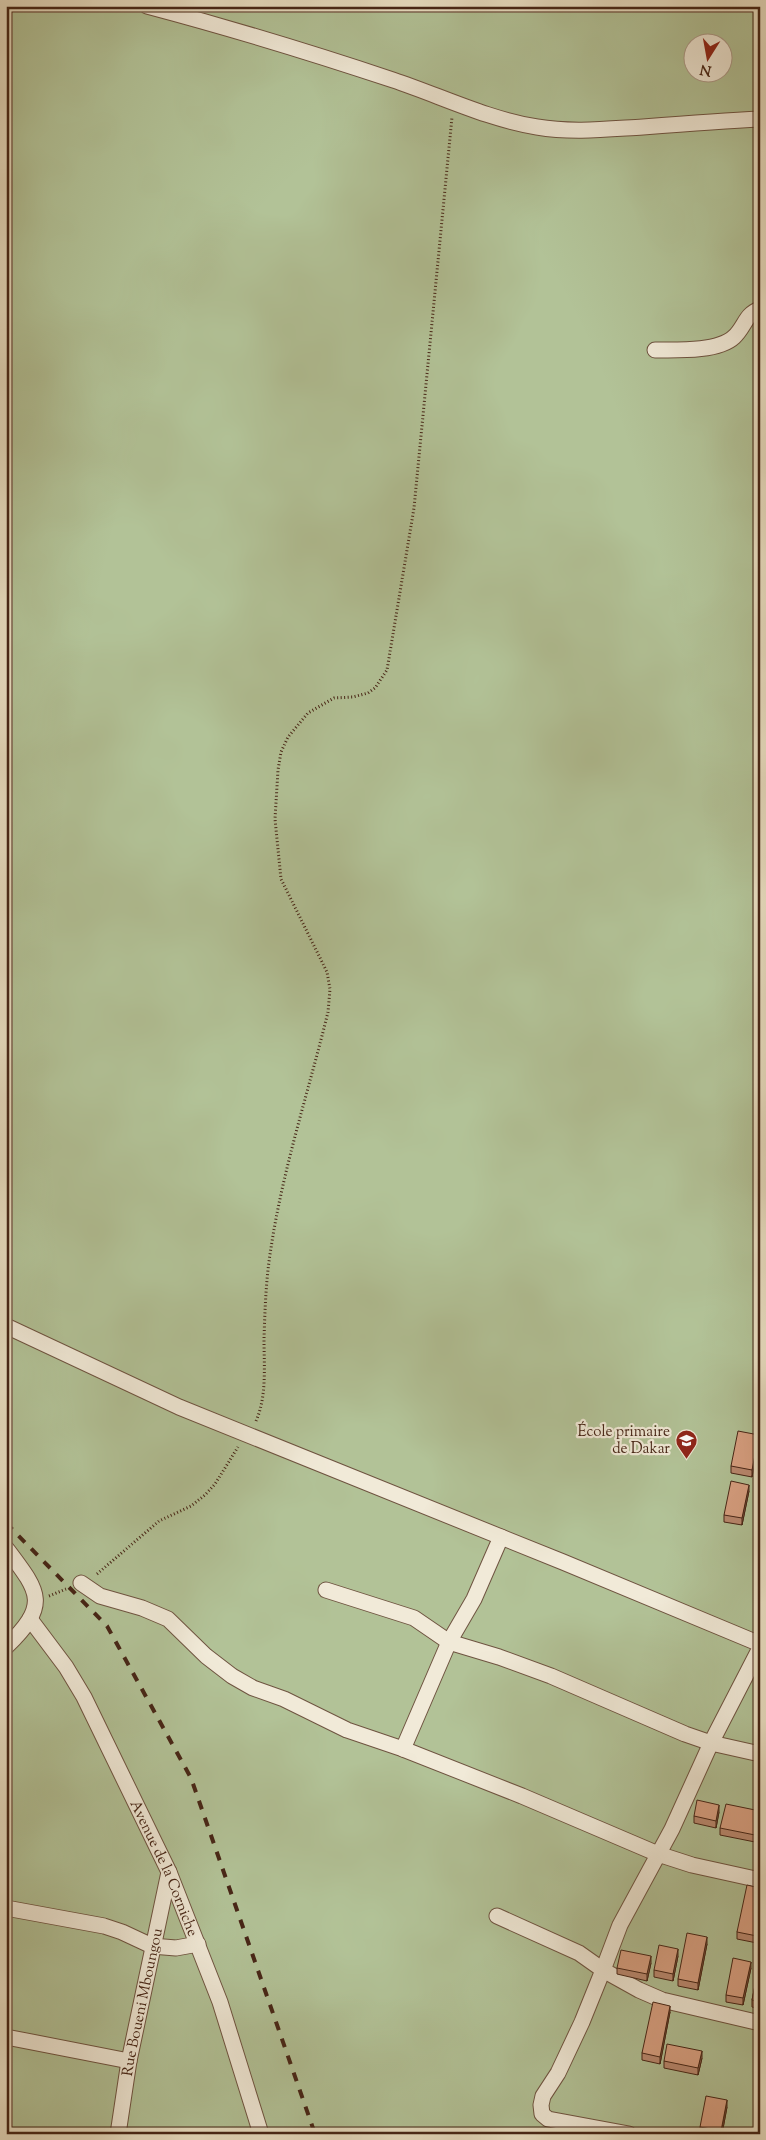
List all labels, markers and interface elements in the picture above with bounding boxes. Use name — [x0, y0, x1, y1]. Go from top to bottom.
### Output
north arrow — [684, 32, 734, 82]
text: N — [699, 58, 713, 80]
place label: École primaire de Dakar — [577, 1421, 670, 1460]
school or university icon: École primaire de Dakar — [674, 1428, 698, 1459]
street label: Avenue de la Corniche — [124, 1797, 202, 1940]
street label: Rue Boueni Mboungou — [118, 1926, 169, 2078]

